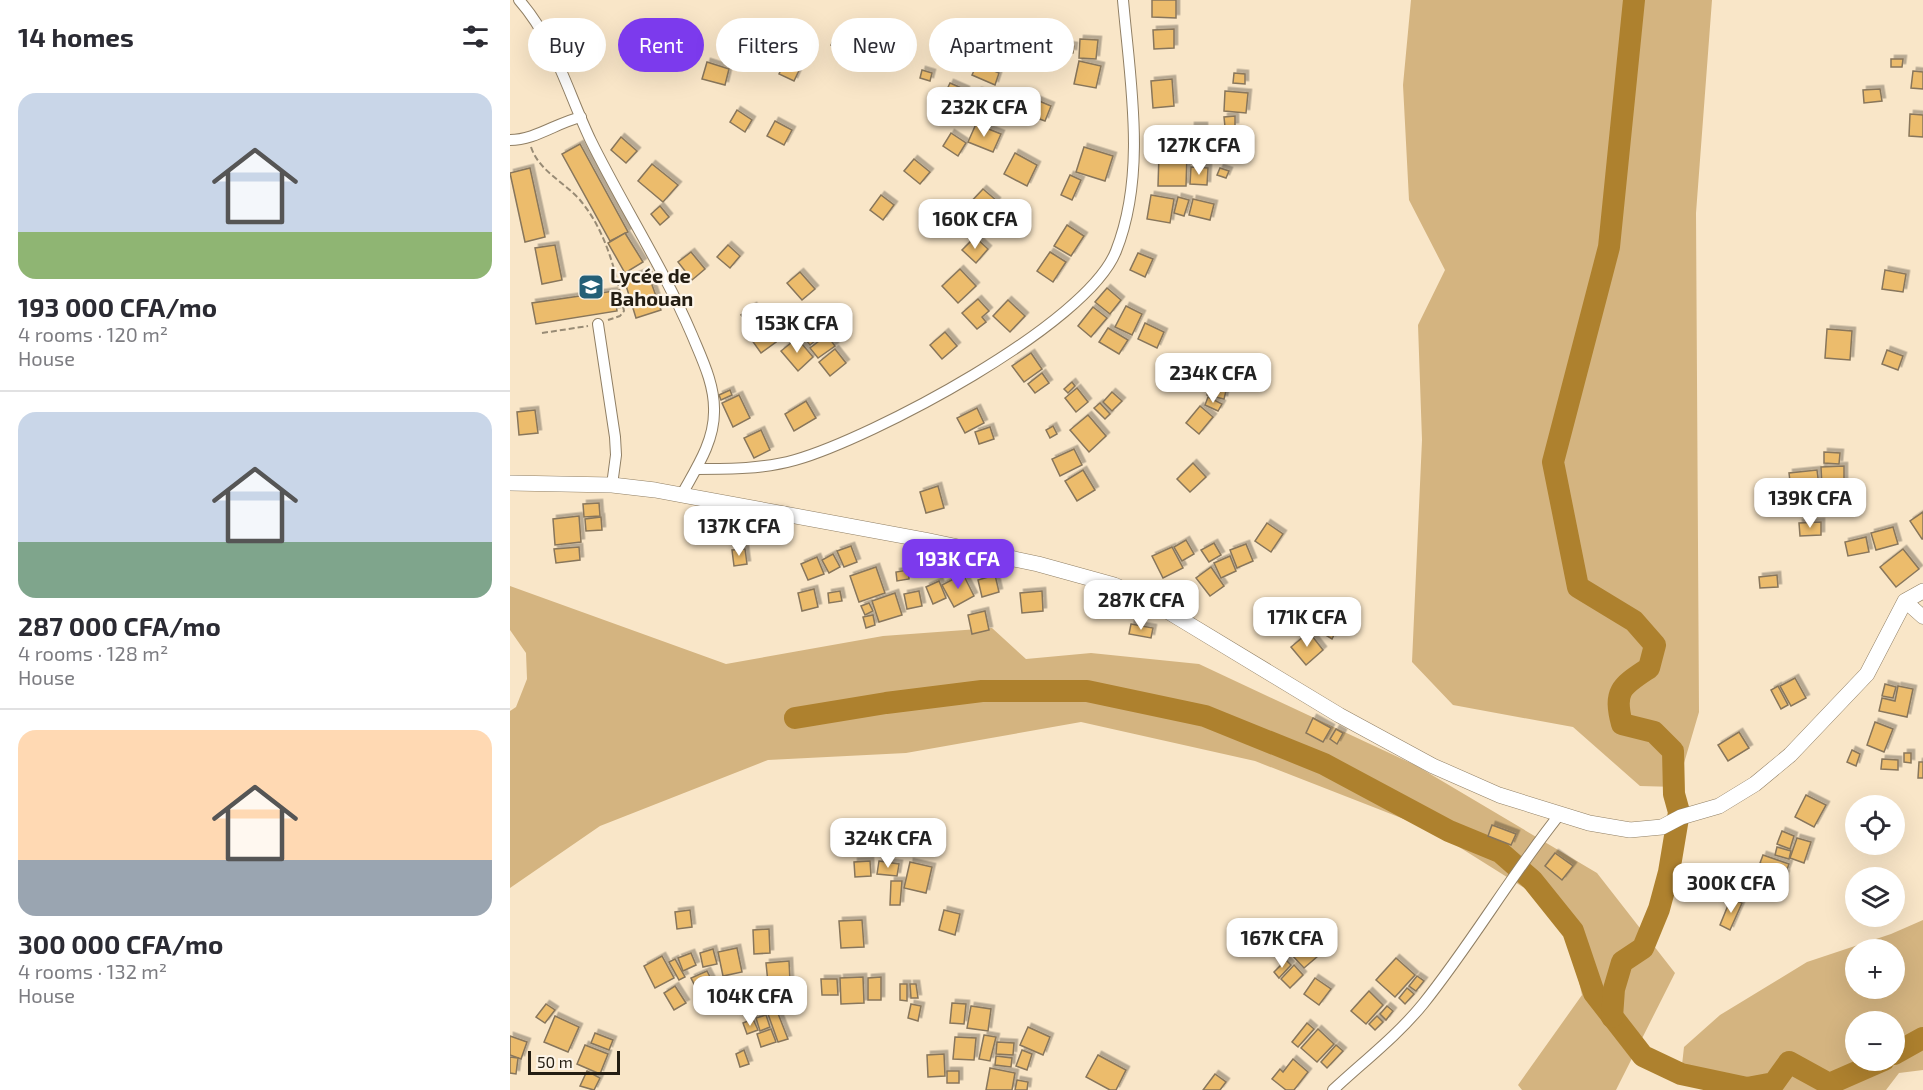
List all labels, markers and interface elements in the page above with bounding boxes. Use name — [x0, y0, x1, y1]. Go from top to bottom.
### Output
chip: Buy — [528, 18, 606, 72]
chip: Rent — [618, 18, 704, 72]
chip: Filters — [716, 18, 819, 72]
chip: New — [831, 18, 917, 72]
chip: Apartment — [929, 18, 1074, 72]
icon: filters — [459, 20, 492, 53]
text: 14 homes — [18, 21, 134, 52]
pin: 232K CFA — [922, 87, 1046, 138]
text: 232K CFA — [941, 94, 1027, 118]
pin: 127K CFA — [1137, 125, 1261, 176]
icon: home — [201, 132, 309, 240]
text: 127K CFA — [1158, 132, 1240, 156]
pin: 160K CFA — [913, 199, 1037, 250]
text: 160K CFA — [933, 206, 1017, 230]
place label: Lycée de Bahouan — [610, 263, 693, 310]
school or university icon: Lycée de Bahouan — [576, 272, 606, 302]
text: 193 000 CFA/mo — [18, 291, 217, 322]
pin: 153K CFA — [735, 303, 859, 354]
text: 153K CFA — [756, 310, 838, 334]
text: 4 rooms · 120 m² — [18, 322, 168, 346]
text: House — [18, 346, 75, 370]
pin: 234K CFA — [1151, 353, 1275, 404]
text: 234K CFA — [1169, 360, 1257, 384]
icon: home — [201, 451, 309, 559]
pin: 139K CFA — [1748, 478, 1872, 529]
text: 139K CFA — [1768, 485, 1852, 509]
pin: 137K CFA — [677, 506, 801, 557]
text: 137K CFA — [698, 513, 780, 537]
pin: 193K CFA — [896, 539, 1020, 590]
text: 193K CFA — [916, 546, 1000, 570]
pin: 287K CFA — [1079, 580, 1203, 631]
text: 287K CFA — [1098, 587, 1184, 611]
pin: 171K CFA — [1245, 597, 1369, 648]
text: 171K CFA — [1267, 604, 1347, 628]
text: 287 000 CFA/mo — [18, 610, 221, 641]
text: 4 rooms · 128 m² — [18, 641, 168, 665]
text: House — [18, 665, 75, 689]
icon: home — [201, 769, 309, 877]
map controls — [1845, 795, 1905, 1071]
button: locate — [1845, 795, 1905, 855]
pin: 324K CFA — [826, 818, 950, 869]
text: 324K CFA — [844, 825, 932, 849]
pin: 300K CFA — [1669, 863, 1793, 914]
button: layers — [1845, 867, 1905, 927]
text: 300K CFA — [1687, 870, 1775, 894]
pin: 167K CFA — [1220, 918, 1344, 969]
text: 167K CFA — [1241, 925, 1323, 949]
text: 300 000 CFA/mo — [18, 928, 223, 959]
button: + — [1845, 939, 1905, 999]
text: 4 rooms · 132 m² — [18, 959, 167, 983]
pin: 104K CFA — [688, 976, 812, 1027]
text: House — [18, 983, 75, 1007]
text: 104K CFA — [707, 983, 793, 1007]
button: − — [1845, 1011, 1905, 1071]
scale bar — [528, 1048, 620, 1076]
text: 50 m — [537, 1052, 573, 1071]

